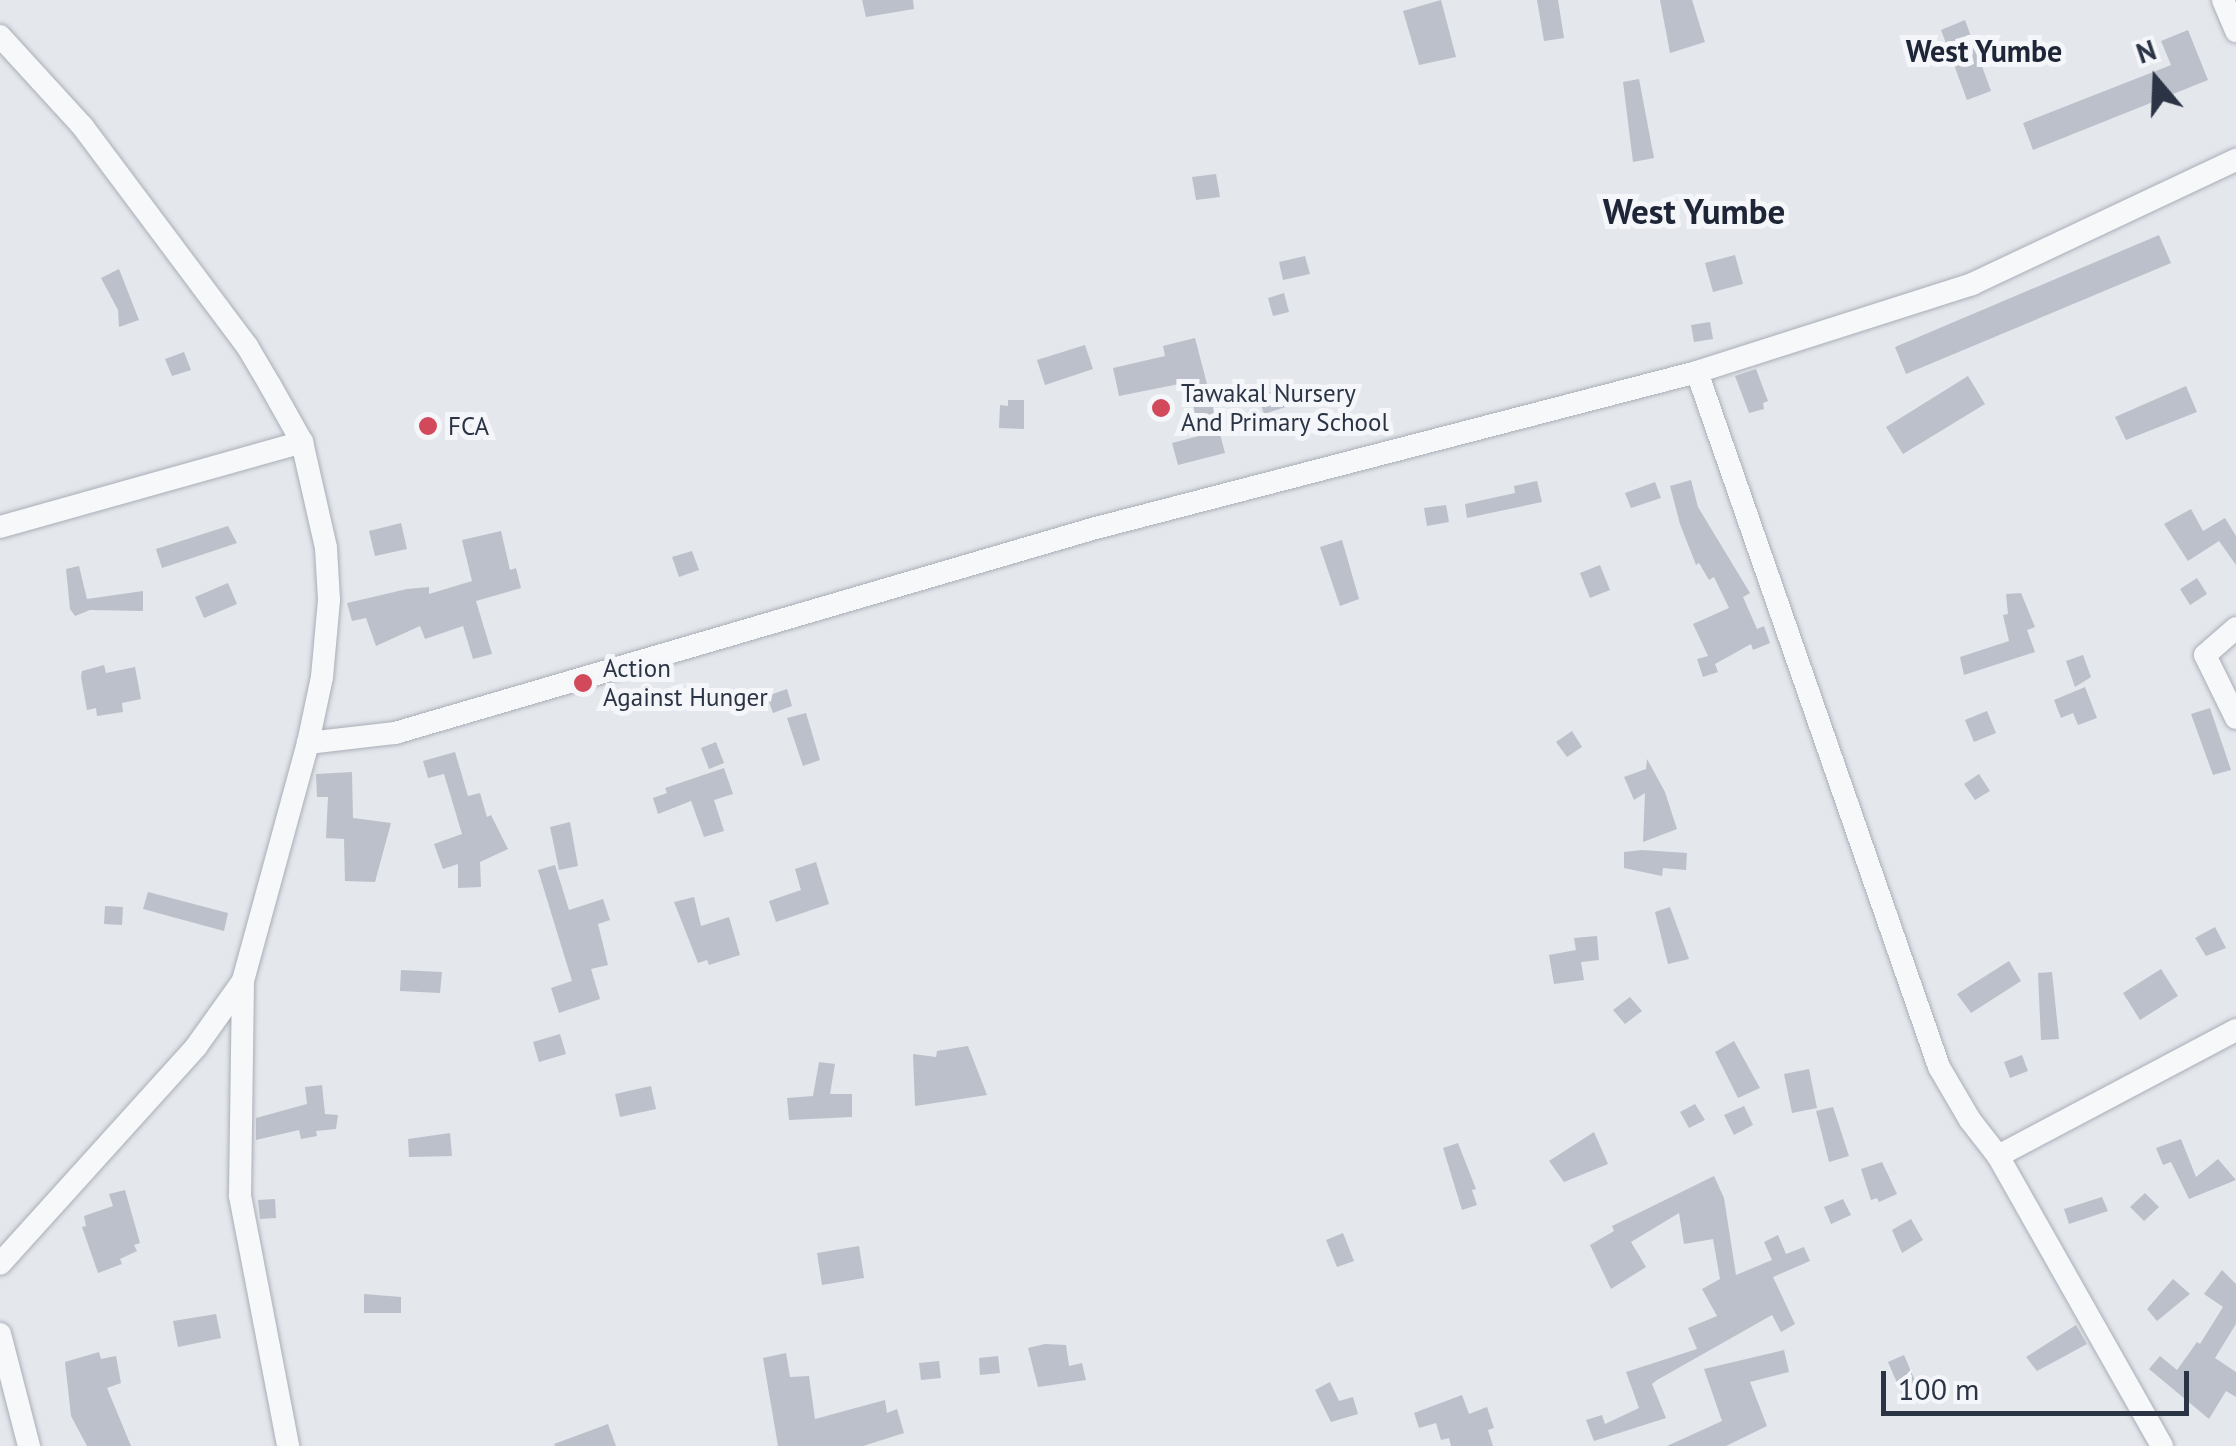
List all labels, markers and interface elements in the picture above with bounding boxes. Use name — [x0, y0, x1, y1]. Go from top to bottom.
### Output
north arrow — [2106, 30, 2206, 130]
text: N — [2131, 31, 2161, 72]
district label: West Yumbe — [1905, 33, 2063, 69]
district label: West Yumbe — [1602, 190, 1786, 232]
place label: Tawakal Nursery And Primary School — [1181, 379, 1390, 438]
marker: Tawakal Nursery And Primary School — [1150, 397, 1172, 419]
place label: FCA — [448, 411, 489, 441]
marker: FCA — [417, 415, 439, 437]
place label: Action Against Hunger — [603, 654, 768, 713]
marker: Action Against Hunger — [572, 672, 594, 694]
scale bar — [1886, 1351, 2194, 1413]
text: 100 m — [1898, 1369, 1979, 1408]

